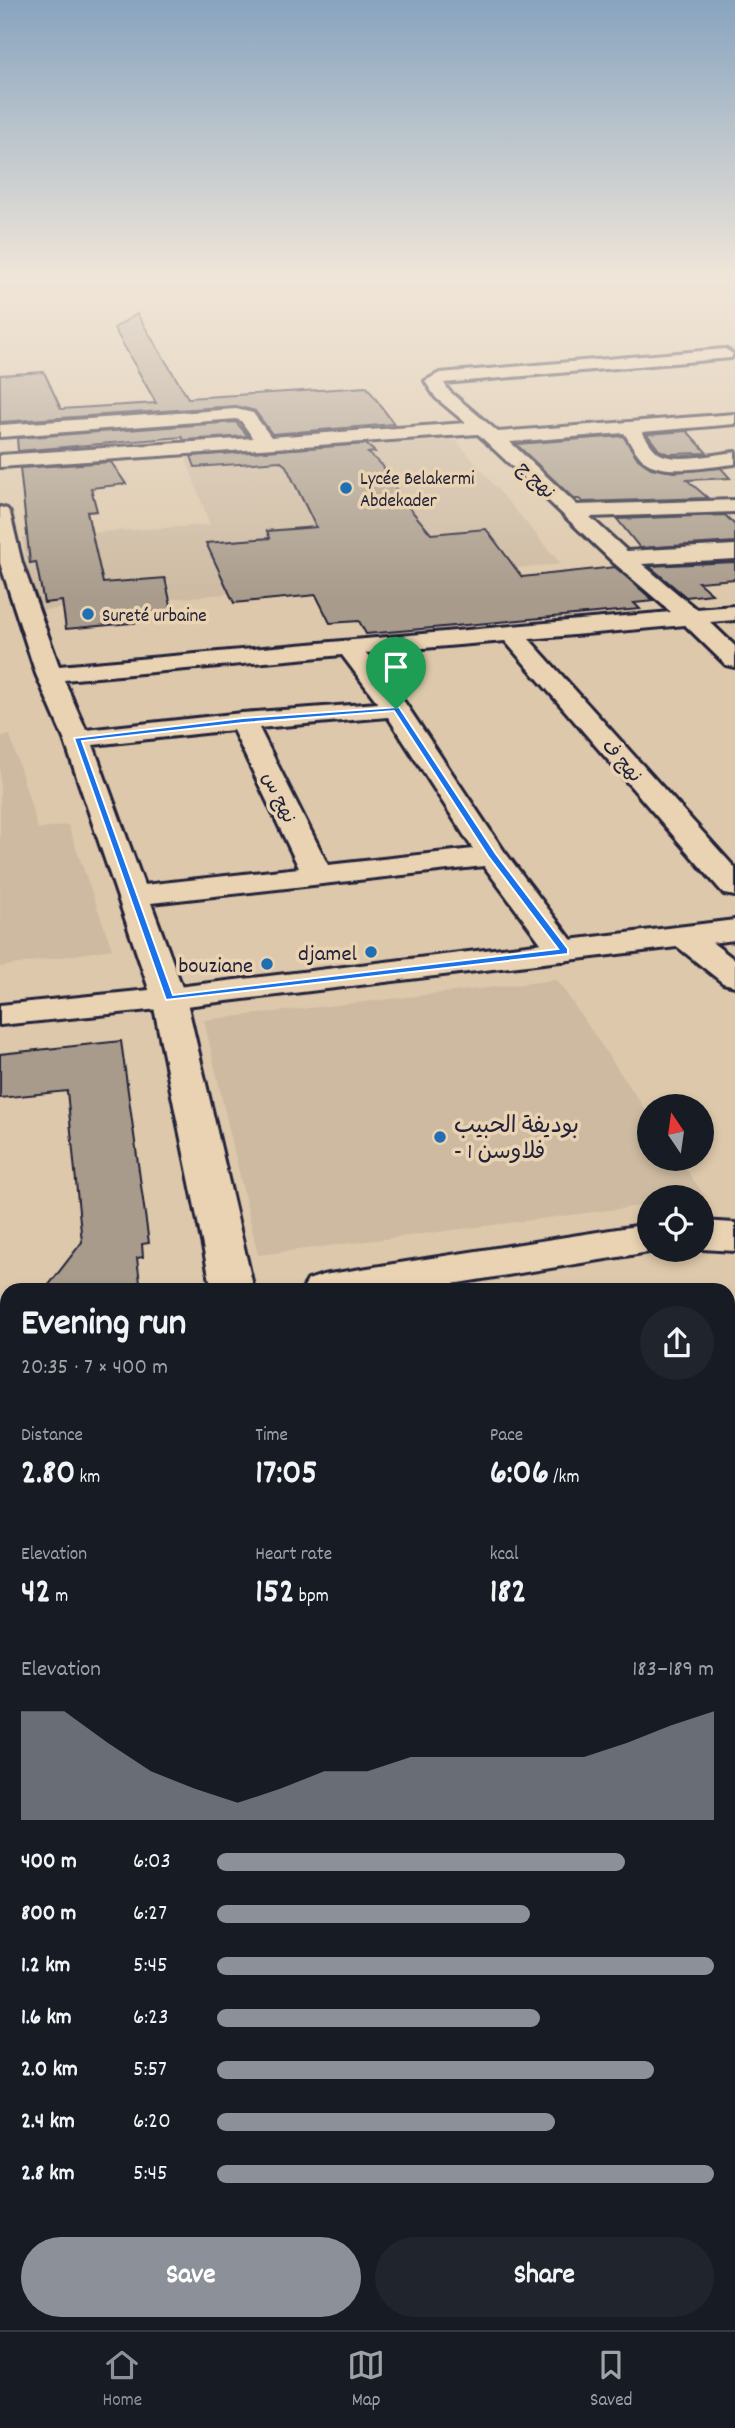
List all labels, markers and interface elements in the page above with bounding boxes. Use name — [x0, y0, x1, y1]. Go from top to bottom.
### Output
street label: نهج ج — [509, 456, 560, 507]
place label: Lycée Belakermi Abdekader — [360, 467, 475, 516]
marker: Lycée Belakermi Abdekader — [338, 480, 354, 496]
place label: Sureté urbaine — [102, 604, 207, 631]
marker: Sureté urbaine — [80, 606, 96, 622]
pin — [366, 637, 426, 709]
icon: arrive — [377, 648, 415, 686]
street label: نهج ف — [594, 735, 647, 790]
street label: نهج س — [253, 768, 301, 829]
place label: djamel — [298, 939, 358, 972]
marker: djamel — [363, 944, 379, 960]
place label: bouziane — [178, 951, 253, 984]
marker: bouziane — [259, 956, 275, 972]
north arrow — [637, 1094, 714, 1171]
map controls — [637, 1094, 714, 1262]
place label: بوديفة الحبيب - فلاوسن 1 — [454, 1111, 579, 1170]
marker: بوديفة الحبيب - فلاوسن 1 — [432, 1129, 448, 1145]
button: locate — [637, 1185, 714, 1262]
text: Evening run — [21, 1298, 186, 1353]
button: share — [640, 1306, 714, 1380]
text: 20:35 · 7 × 400 m — [21, 1352, 168, 1385]
text: Distance — [21, 1423, 83, 1450]
text: Time — [255, 1423, 288, 1450]
text: Pace — [490, 1423, 523, 1450]
text: 2.80 — [21, 1450, 75, 1500]
text: 17:05 — [255, 1450, 318, 1500]
text: 6:06 — [490, 1450, 549, 1500]
text: km — [75, 1465, 100, 1492]
text: /km — [549, 1465, 579, 1492]
text: Elevation — [21, 1542, 87, 1569]
text: Heart rate — [255, 1542, 332, 1569]
text: kcal — [490, 1542, 519, 1569]
text: 42 — [21, 1569, 51, 1619]
text: 152 — [255, 1569, 295, 1619]
text: 182 — [490, 1569, 527, 1619]
text: m — [51, 1584, 68, 1611]
text: bpm — [295, 1584, 329, 1611]
text: Elevation — [21, 1654, 101, 1687]
text: 183–189 m — [632, 1654, 714, 1687]
text: 400 m — [21, 1846, 77, 1879]
text: 6:03 — [133, 1846, 171, 1879]
text: 800 m — [21, 1898, 76, 1931]
text: 6:27 — [133, 1898, 167, 1931]
text: 1.2 km — [21, 1950, 70, 1983]
text: 5:45 — [133, 1950, 168, 1983]
text: 1.6 km — [21, 2002, 72, 2035]
text: 6:23 — [133, 2002, 168, 2035]
text: 2.0 km — [21, 2054, 78, 2087]
text: 5:57 — [133, 2054, 167, 2087]
text: 2.4 km — [21, 2106, 75, 2139]
text: 6:20 — [133, 2106, 171, 2139]
text: 2.8 km — [21, 2158, 75, 2191]
text: 5:45 — [133, 2158, 168, 2191]
button: Save — [21, 2237, 361, 2317]
button: Share — [375, 2237, 714, 2317]
tab: Home — [102, 2346, 142, 2415]
tab: Map — [347, 2346, 385, 2415]
tab: Saved — [590, 2346, 633, 2415]

